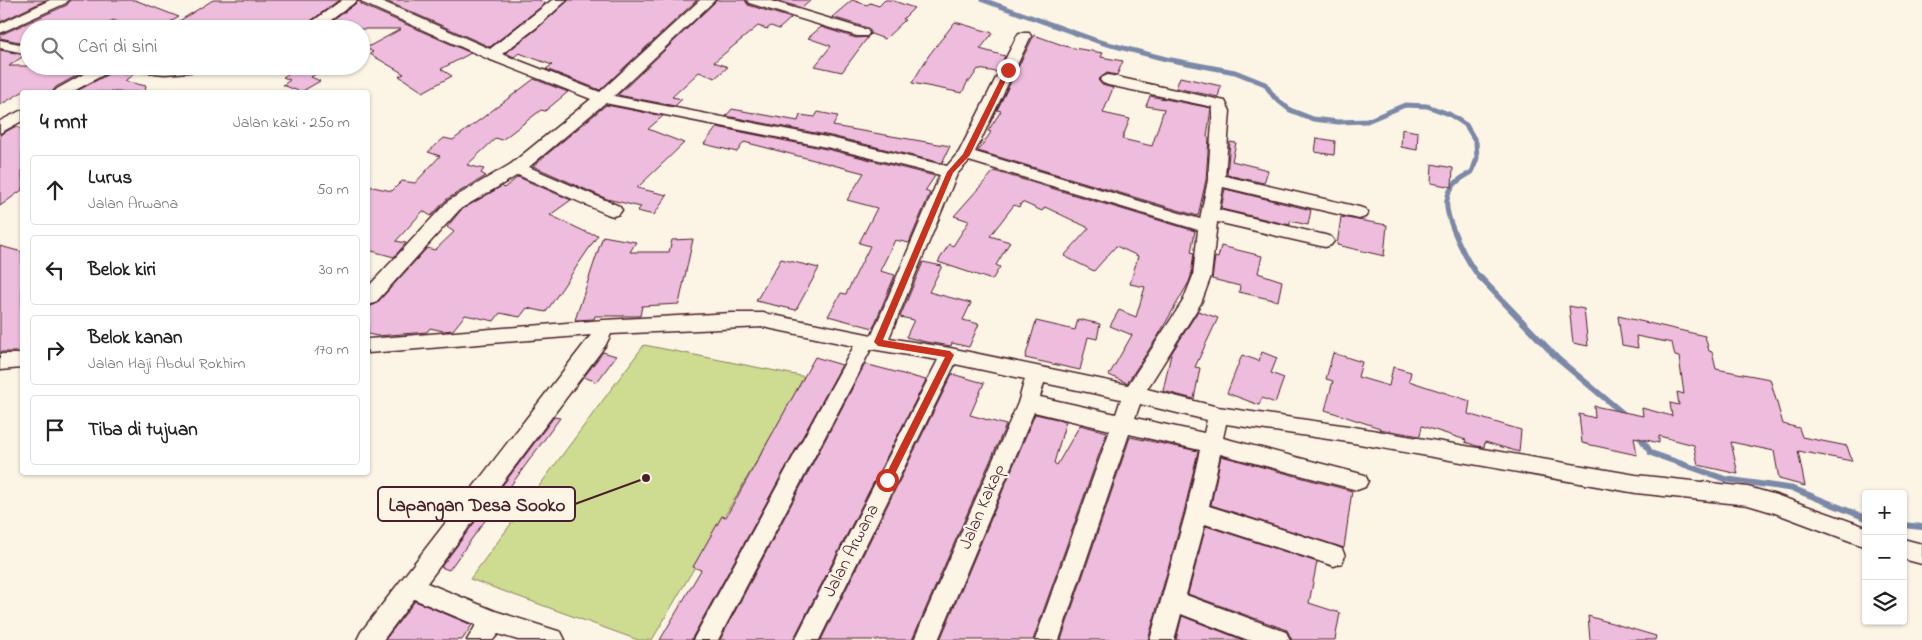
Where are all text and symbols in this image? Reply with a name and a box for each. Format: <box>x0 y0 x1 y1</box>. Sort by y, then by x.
search box <box>20 20 370 75</box>
icon: search <box>38 34 66 62</box>
text: Cari di sini <box>78 34 157 61</box>
route end <box>997 59 1020 82</box>
text: 4 mnt <box>40 108 88 138</box>
text: Jalan kaki · 250 m <box>233 111 350 135</box>
text: Lurus <box>88 165 132 192</box>
icon: ahead <box>41 176 69 204</box>
text: 50 m <box>317 178 349 202</box>
text: Jalan Arwana <box>88 192 178 216</box>
icon: left <box>41 256 69 284</box>
text: Belok kiri <box>88 257 156 284</box>
text: 30 m <box>319 258 349 282</box>
text: Belok kanan <box>88 325 182 352</box>
icon: right <box>41 336 69 364</box>
text: 170 m <box>314 338 349 362</box>
text: Jalan Haji Abdul Rokhim <box>88 352 245 376</box>
icon: arrive <box>41 416 69 444</box>
text: Tiba di tujuan <box>88 417 198 444</box>
street label: Jalan Kakap <box>953 460 1013 554</box>
route start <box>876 469 899 492</box>
callout: Lapangan Desa Sooko <box>378 487 575 521</box>
map controls <box>1862 490 1907 625</box>
button: + <box>1862 490 1907 535</box>
text: Lapangan Desa Sooko <box>389 493 566 522</box>
street label: Jalan Arwana <box>817 500 887 602</box>
button: − <box>1862 535 1907 580</box>
button: layers <box>1862 580 1907 625</box>

